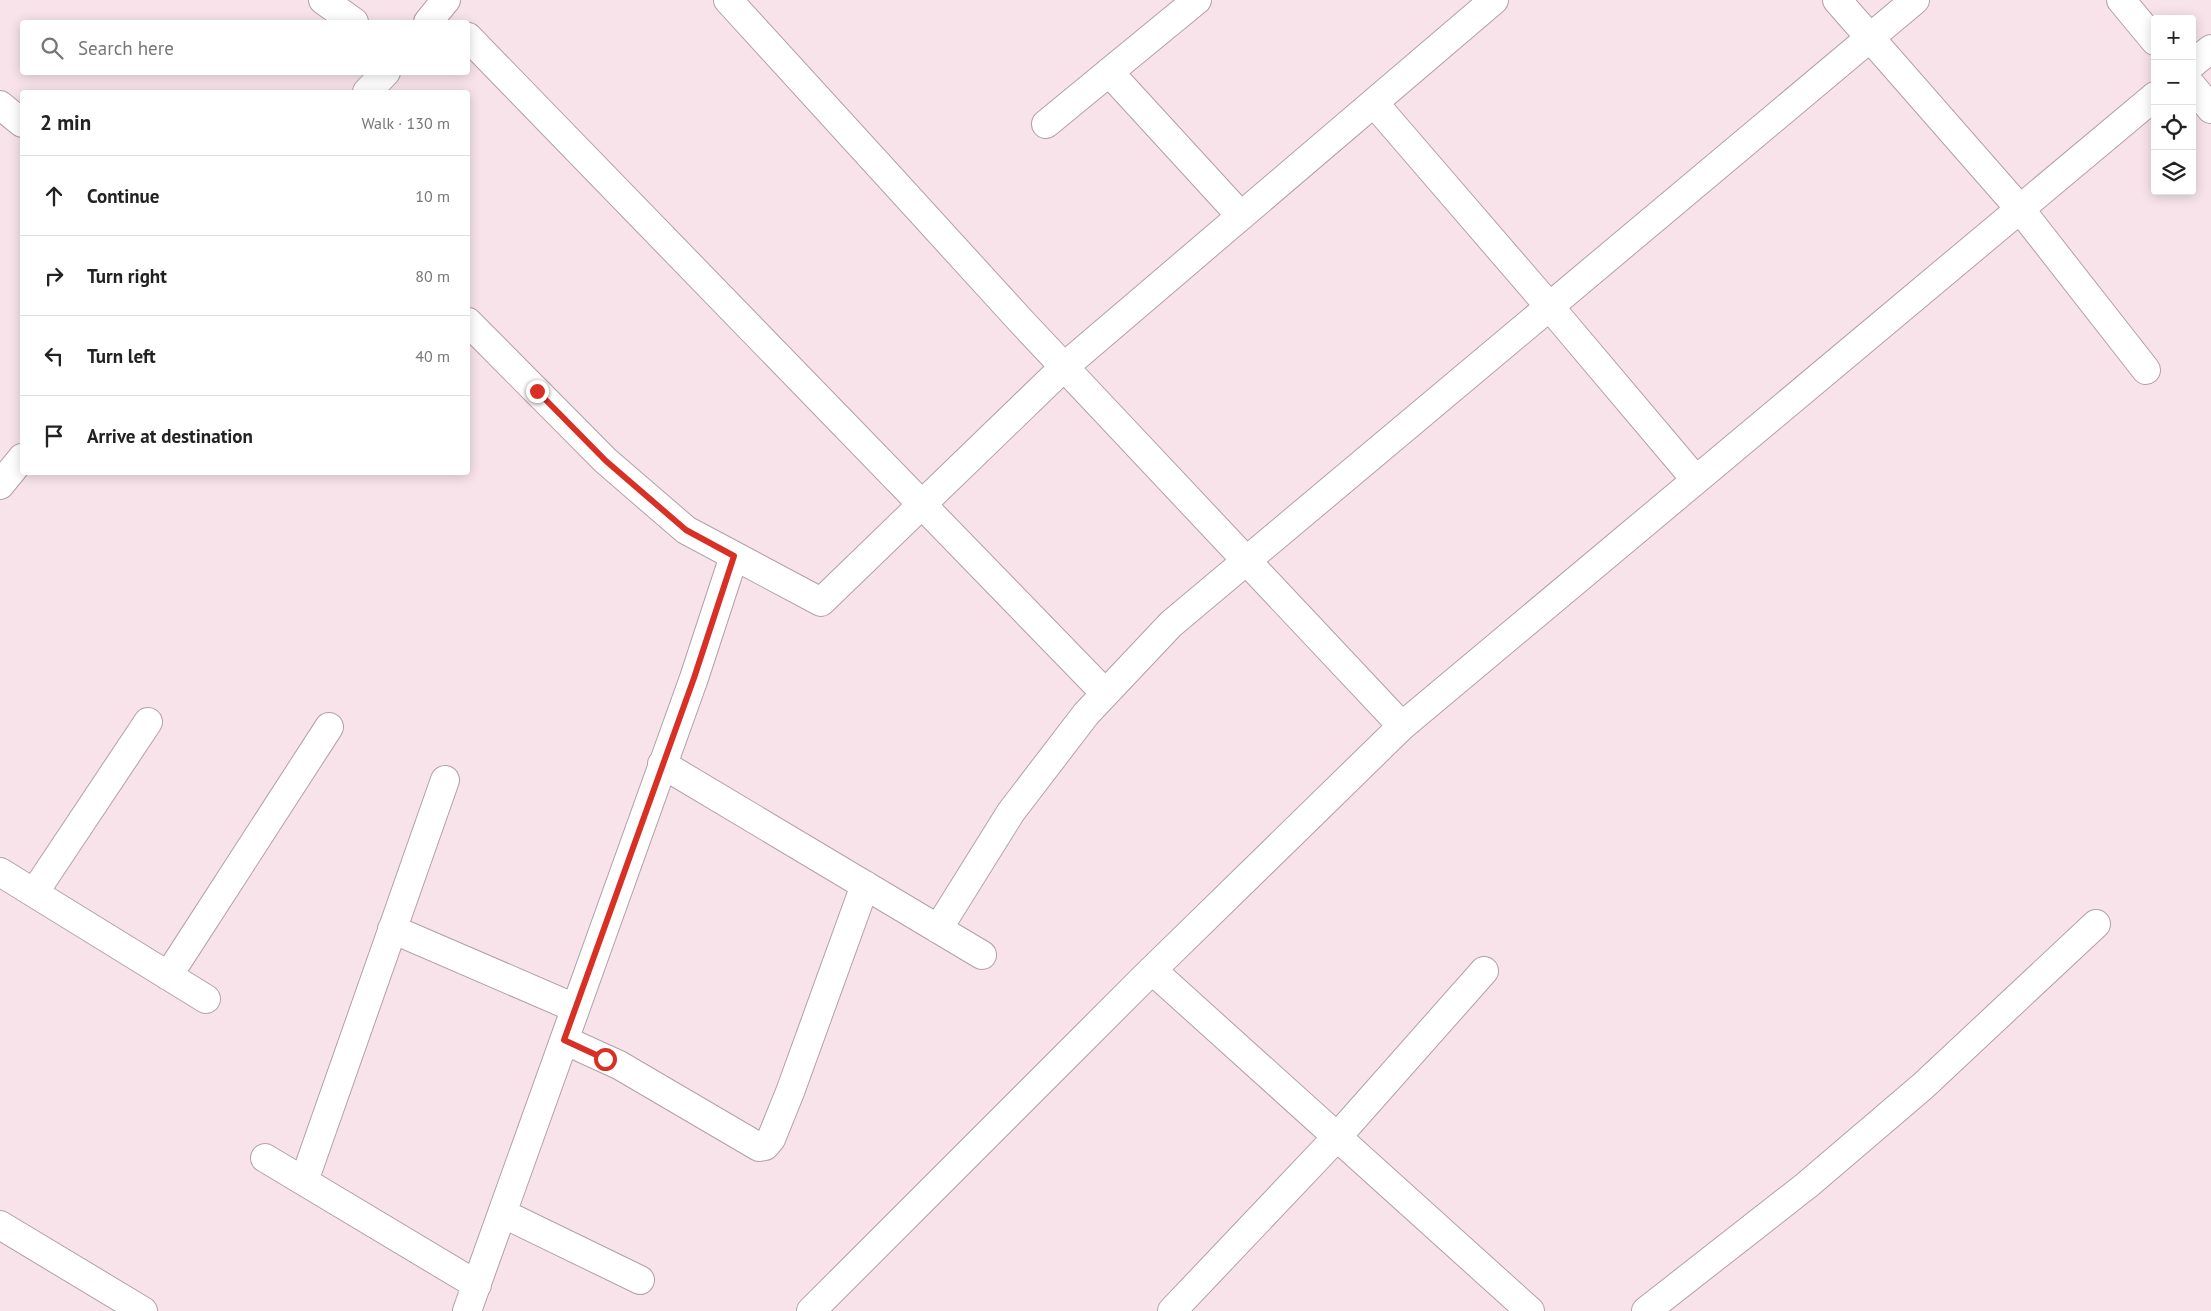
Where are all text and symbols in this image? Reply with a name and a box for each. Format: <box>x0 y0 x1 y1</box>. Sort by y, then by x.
map controls <box>2151 15 2196 195</box>
button: + <box>2151 15 2196 60</box>
search box <box>20 20 470 75</box>
icon: search <box>38 34 66 62</box>
text: Search here <box>78 36 174 60</box>
button: − <box>2151 60 2196 105</box>
button: locate <box>2151 105 2196 150</box>
text: 2 min <box>40 109 91 136</box>
text: Walk · 130 m <box>361 113 450 133</box>
button: layers <box>2151 150 2196 195</box>
icon: ahead <box>40 182 68 210</box>
text: Continue <box>87 184 159 208</box>
text: 10 m <box>415 186 450 206</box>
icon: right <box>40 262 68 290</box>
text: Turn right <box>87 264 167 288</box>
text: 80 m <box>415 266 450 286</box>
icon: left <box>40 342 68 370</box>
text: Turn left <box>87 344 156 368</box>
text: 40 m <box>415 346 450 366</box>
route end <box>526 380 549 403</box>
icon: arrive <box>40 422 68 450</box>
text: Arrive at destination <box>87 424 253 448</box>
route start <box>594 1048 617 1071</box>

